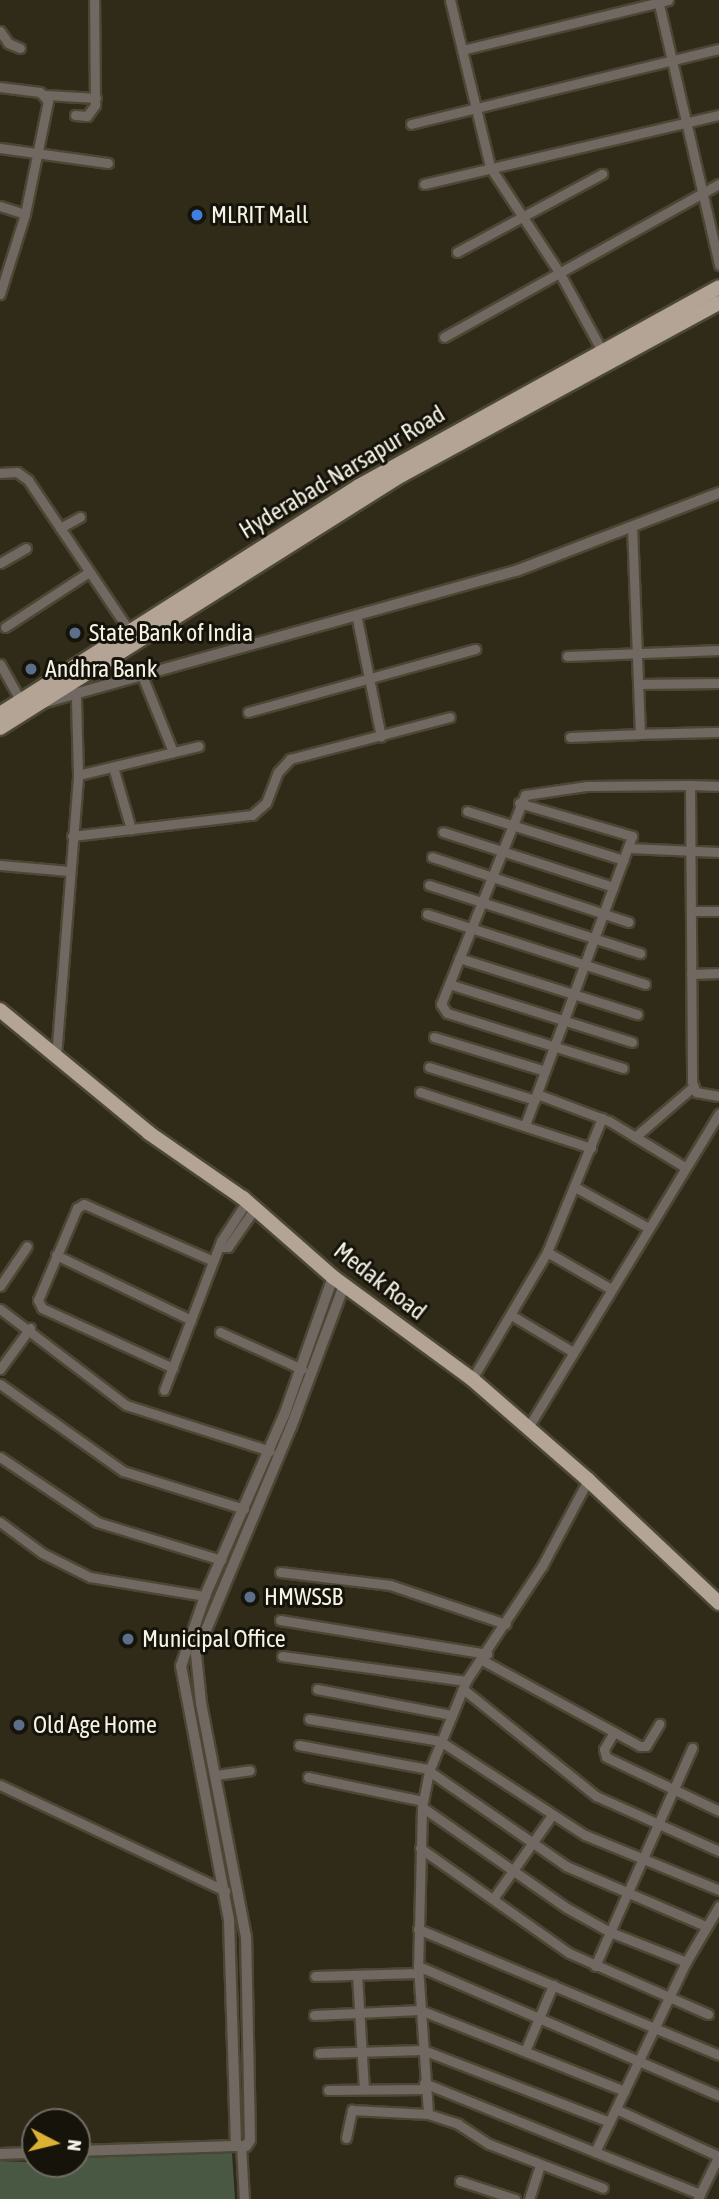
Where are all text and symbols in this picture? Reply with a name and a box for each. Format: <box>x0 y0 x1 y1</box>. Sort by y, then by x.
place label: MLRIT Mall <box>211 201 308 229</box>
marker: MLRIT Mall <box>189 207 205 223</box>
street label: Hyderabad-Narsapur Road <box>234 399 450 545</box>
place label: State Bank of India <box>89 619 253 647</box>
marker: State Bank of India <box>67 625 83 641</box>
place label: Andhra Bank <box>45 655 157 683</box>
marker: Andhra Bank <box>23 661 39 677</box>
street label: Medak Road <box>328 1236 432 1326</box>
place label: HMWSSB <box>264 1583 343 1611</box>
marker: HMWSSB <box>242 1589 258 1605</box>
place label: Municipal Office <box>142 1625 286 1653</box>
marker: Municipal Office <box>120 1631 136 1647</box>
place label: Old Age Home <box>33 1711 157 1739</box>
marker: Old Age Home <box>11 1717 27 1733</box>
north arrow <box>21 2108 91 2178</box>
text: N <box>63 2138 86 2152</box>

